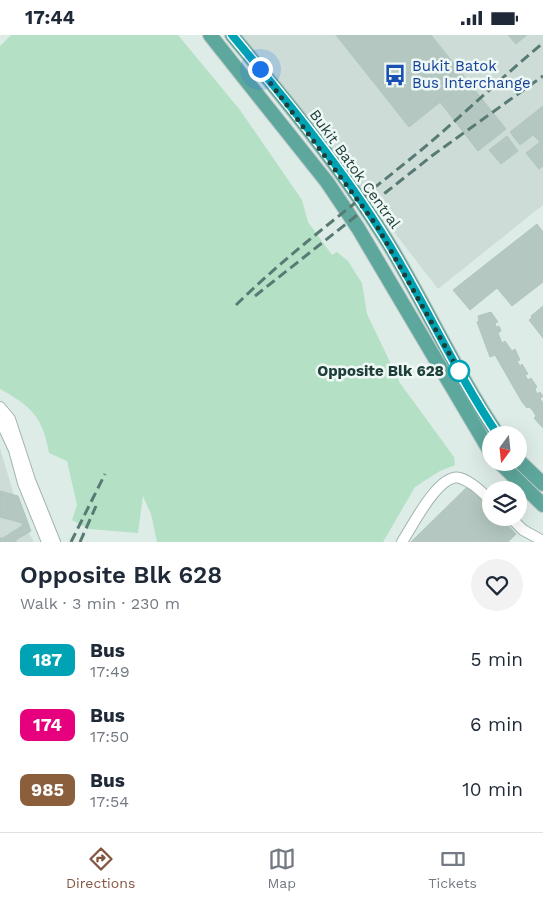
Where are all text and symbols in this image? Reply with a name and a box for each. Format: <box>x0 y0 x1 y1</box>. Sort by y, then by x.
text: 17:44 <box>25 6 75 29</box>
your location <box>248 57 273 82</box>
place label: Bukit Batok Bus Interchange <box>412 57 531 92</box>
bus stop icon: Bukit Batok Bus Interchange <box>382 62 408 88</box>
street label: Bukit Batok Central <box>306 106 405 232</box>
marker: Opposite Blk 628 <box>448 360 470 382</box>
place label: Opposite Blk 628 <box>317 362 444 380</box>
north arrow <box>482 426 528 471</box>
map controls <box>482 426 527 526</box>
button: layers <box>482 481 527 526</box>
button: heart <box>471 559 523 611</box>
text: Opposite Blk 628 <box>20 561 222 589</box>
text: Walk · 3 min · 230 m <box>20 594 180 613</box>
text: Bus <box>90 639 125 662</box>
text: 5 min <box>471 648 523 671</box>
text: 187 <box>33 649 62 670</box>
text: 17:49 <box>90 662 130 681</box>
text: Bus <box>90 704 125 727</box>
text: 6 min <box>470 713 523 736</box>
text: 174 <box>33 714 62 735</box>
text: 17:50 <box>90 727 129 746</box>
text: Bus <box>90 769 125 792</box>
text: 10 min <box>462 778 523 801</box>
text: 985 <box>31 779 64 800</box>
text: 17:54 <box>90 792 129 811</box>
tab: Directions <box>66 845 135 891</box>
tab: Map <box>268 845 296 891</box>
tab: Tickets <box>428 845 477 891</box>

